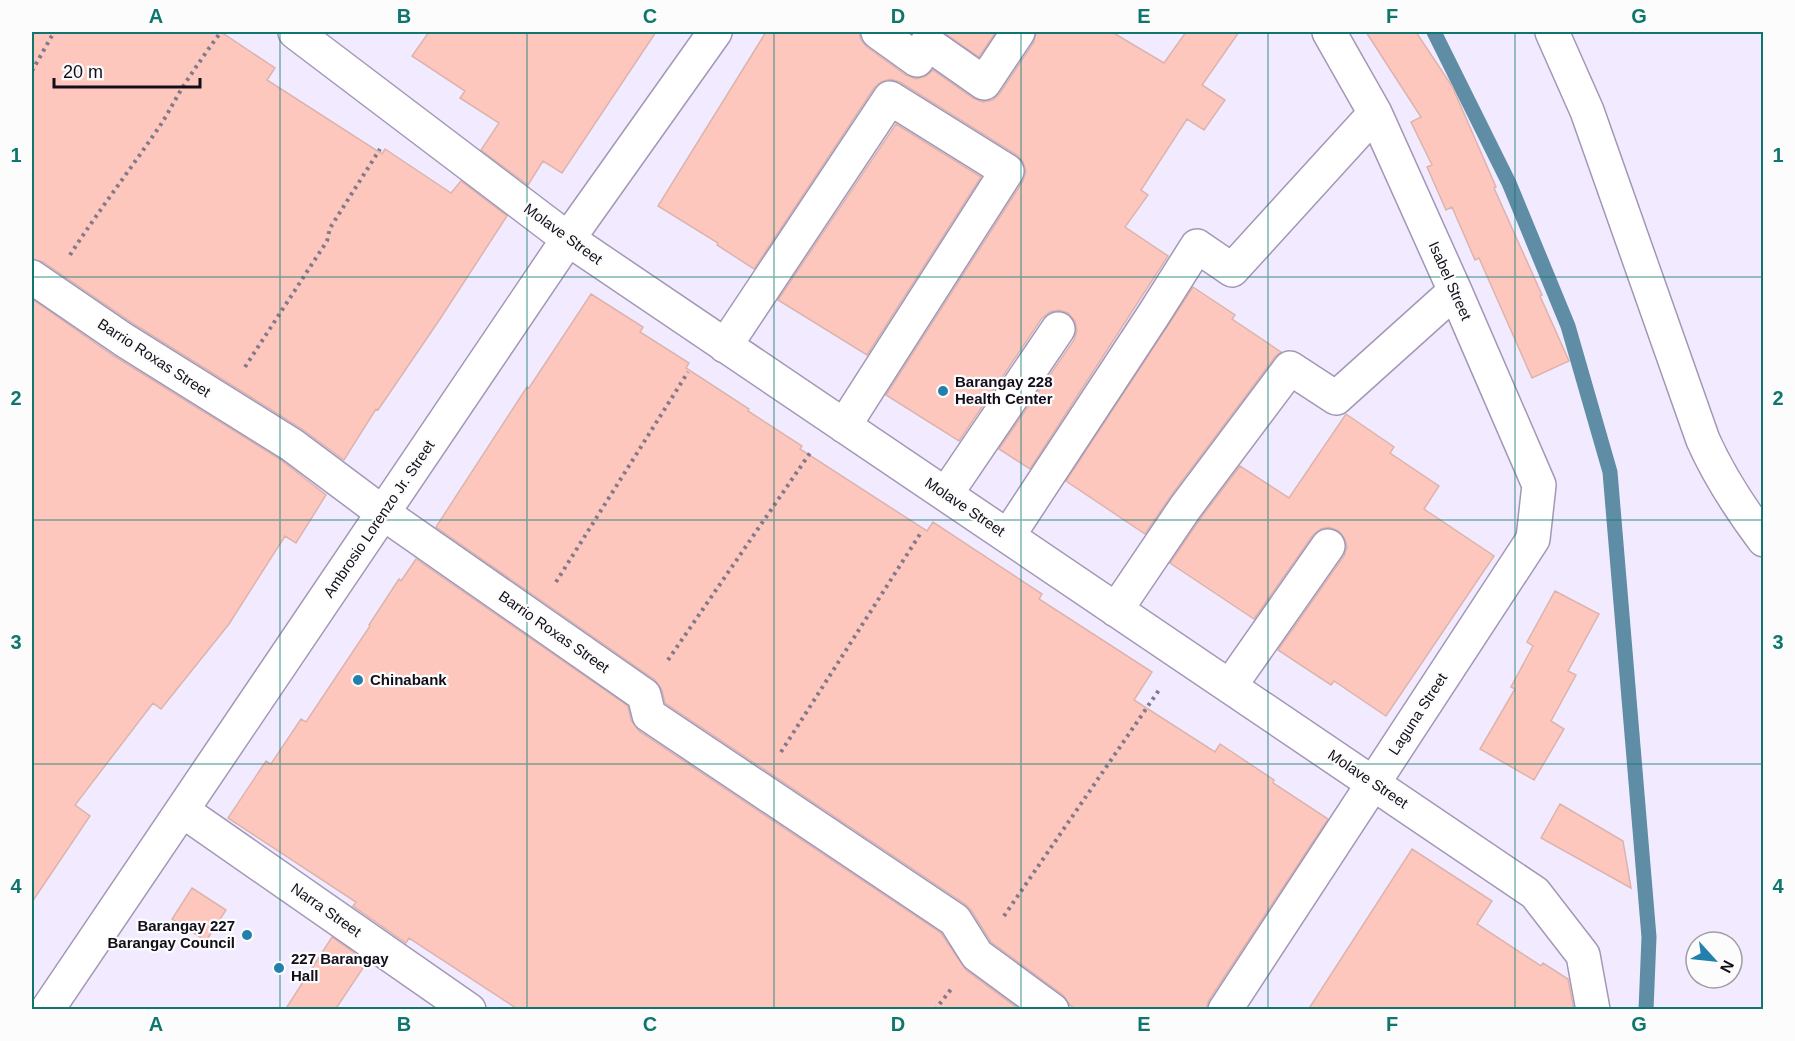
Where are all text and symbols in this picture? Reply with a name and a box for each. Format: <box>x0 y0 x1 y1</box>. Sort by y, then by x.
text: A <box>149 5 163 27</box>
text: B <box>397 5 411 27</box>
text: C <box>643 5 657 27</box>
text: D <box>891 5 905 27</box>
text: E <box>1137 5 1151 27</box>
text: F <box>1386 5 1398 27</box>
text: G <box>1631 5 1647 27</box>
scale bar <box>54 51 200 89</box>
text: 20 m <box>63 62 103 82</box>
text: 1 <box>10 144 22 166</box>
text: 1 <box>1772 144 1784 166</box>
street label: Molave Street <box>521 200 606 268</box>
street label: Isabel Street <box>1426 239 1476 323</box>
street label: Barrio Roxas Street <box>95 315 214 401</box>
place label: Barangay 228 Health Center <box>955 373 1053 407</box>
marker: Barangay 228 Health Center <box>936 384 950 398</box>
text: 2 <box>10 387 22 409</box>
text: 2 <box>1772 387 1784 409</box>
street label: Ambrosio Lorenzo Jr. Street <box>320 436 438 601</box>
street label: Molave Street <box>922 474 1009 540</box>
street label: Barrio Roxas Street <box>496 587 613 677</box>
text: 3 <box>10 631 22 653</box>
text: 3 <box>1772 631 1784 653</box>
street label: Laguna Street <box>1385 669 1451 758</box>
place label: Chinabank <box>370 671 447 688</box>
marker: Chinabank <box>351 673 365 687</box>
street label: Molave Street <box>1325 746 1412 812</box>
text: 4 <box>10 875 22 897</box>
text: 4 <box>1772 875 1784 897</box>
street label: Narra Street <box>288 879 365 940</box>
place label: Barangay 227 Barangay Council <box>107 917 235 951</box>
marker: Barangay 227 Barangay Council <box>240 928 254 942</box>
north arrow <box>1684 930 1744 990</box>
place label: 227 Barangay Hall <box>291 950 389 984</box>
text: N <box>1717 958 1737 976</box>
marker: 227 Barangay Hall <box>272 961 286 975</box>
text: A <box>149 1013 163 1035</box>
text: B <box>397 1013 411 1035</box>
text: C <box>643 1013 657 1035</box>
text: D <box>891 1013 905 1035</box>
text: E <box>1137 1013 1151 1035</box>
text: F <box>1386 1013 1398 1035</box>
text: G <box>1631 1013 1647 1035</box>

